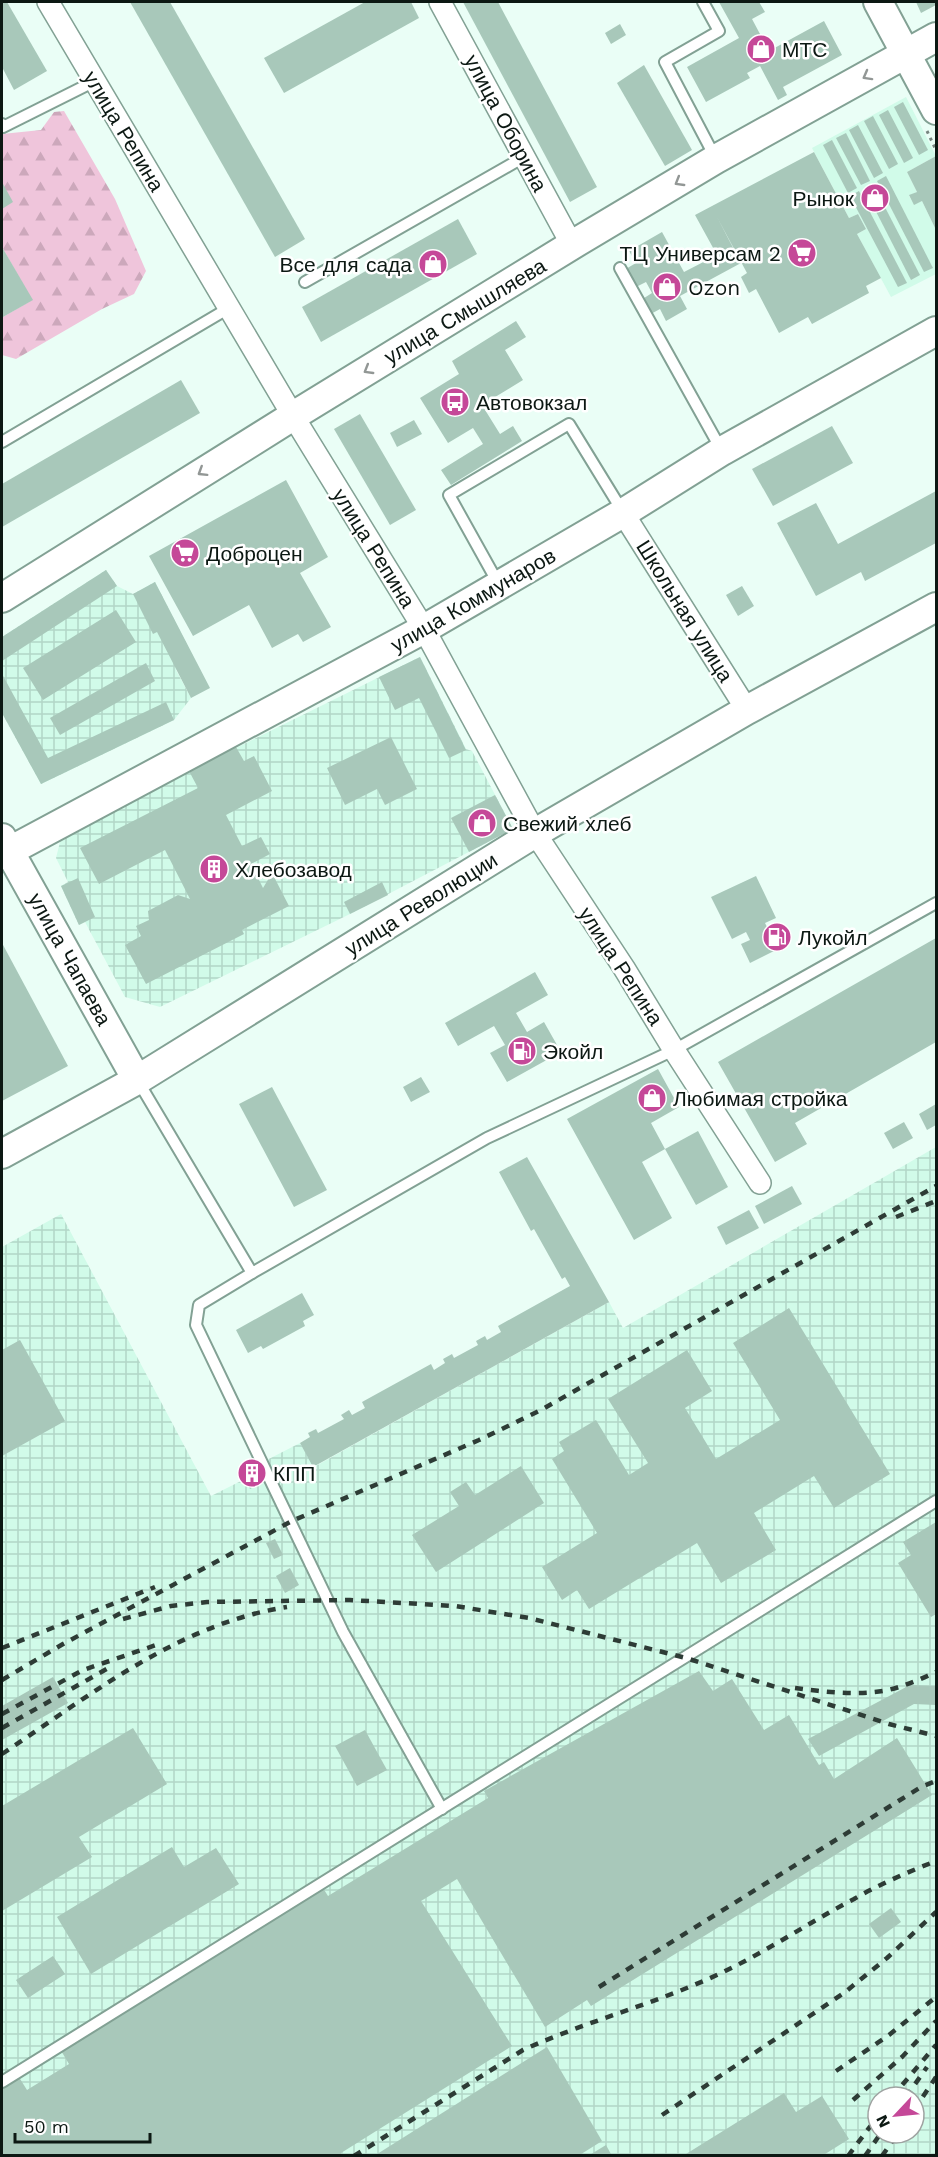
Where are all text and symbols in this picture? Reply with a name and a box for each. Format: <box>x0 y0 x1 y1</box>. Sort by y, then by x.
shop icon: МТС <box>745 33 777 65</box>
place label: МТС <box>782 37 828 62</box>
street label: улица Оборина <box>459 50 553 196</box>
street label: улица Репина <box>78 66 170 196</box>
one-way arrow <box>863 69 873 80</box>
one-way arrow <box>675 174 685 186</box>
shop icon: Рынок <box>859 182 891 214</box>
place label: Рынок <box>792 186 855 211</box>
supermarket icon: ТЦ Универсам 2 <box>786 237 818 269</box>
place label: ТЦ Универсам 2 <box>619 241 781 266</box>
shop icon: Все для сада <box>417 248 449 280</box>
place label: Все для сада <box>280 252 412 277</box>
street label: улица Смышляева <box>380 253 551 369</box>
shop icon: Ozon <box>651 271 683 303</box>
place label: Ozon <box>688 275 740 300</box>
one-way arrow <box>364 362 374 374</box>
bus stop icon: Автовокзал <box>439 386 471 418</box>
place label: Автовокзал <box>476 390 587 415</box>
one-way arrow <box>198 465 209 476</box>
street label: улица Репина <box>327 484 421 613</box>
street label: Школьная улица <box>631 535 739 687</box>
supermarket icon: Доброцен <box>169 537 201 569</box>
place label: Доброцен <box>206 541 303 566</box>
street label: улица Коммунаров <box>386 543 560 657</box>
shop icon: Свежий хлеб <box>466 807 498 839</box>
place label: Свежий хлеб <box>503 811 631 836</box>
street label: улица Революции <box>340 847 502 961</box>
building icon: Хлебозавод <box>198 853 230 885</box>
place label: Хлебозавод <box>235 857 352 882</box>
street label: улица Чапаева <box>23 888 117 1030</box>
street label: улица Репина <box>573 902 669 1030</box>
fuel station icon: Лукойл <box>761 921 793 953</box>
place label: Лукойл <box>798 925 868 950</box>
fuel station icon: Экойл <box>506 1035 538 1067</box>
place label: Экойл <box>543 1039 603 1064</box>
shop icon: Любимая стройка <box>636 1082 668 1114</box>
place label: Любимая стройка <box>673 1086 848 1111</box>
building icon: КПП <box>236 1457 268 1489</box>
place label: КПП <box>273 1461 315 1486</box>
north arrow <box>866 2085 926 2145</box>
scale bar <box>15 2106 150 2144</box>
text: N <box>872 2112 894 2131</box>
text: 50 m <box>24 2116 69 2137</box>

